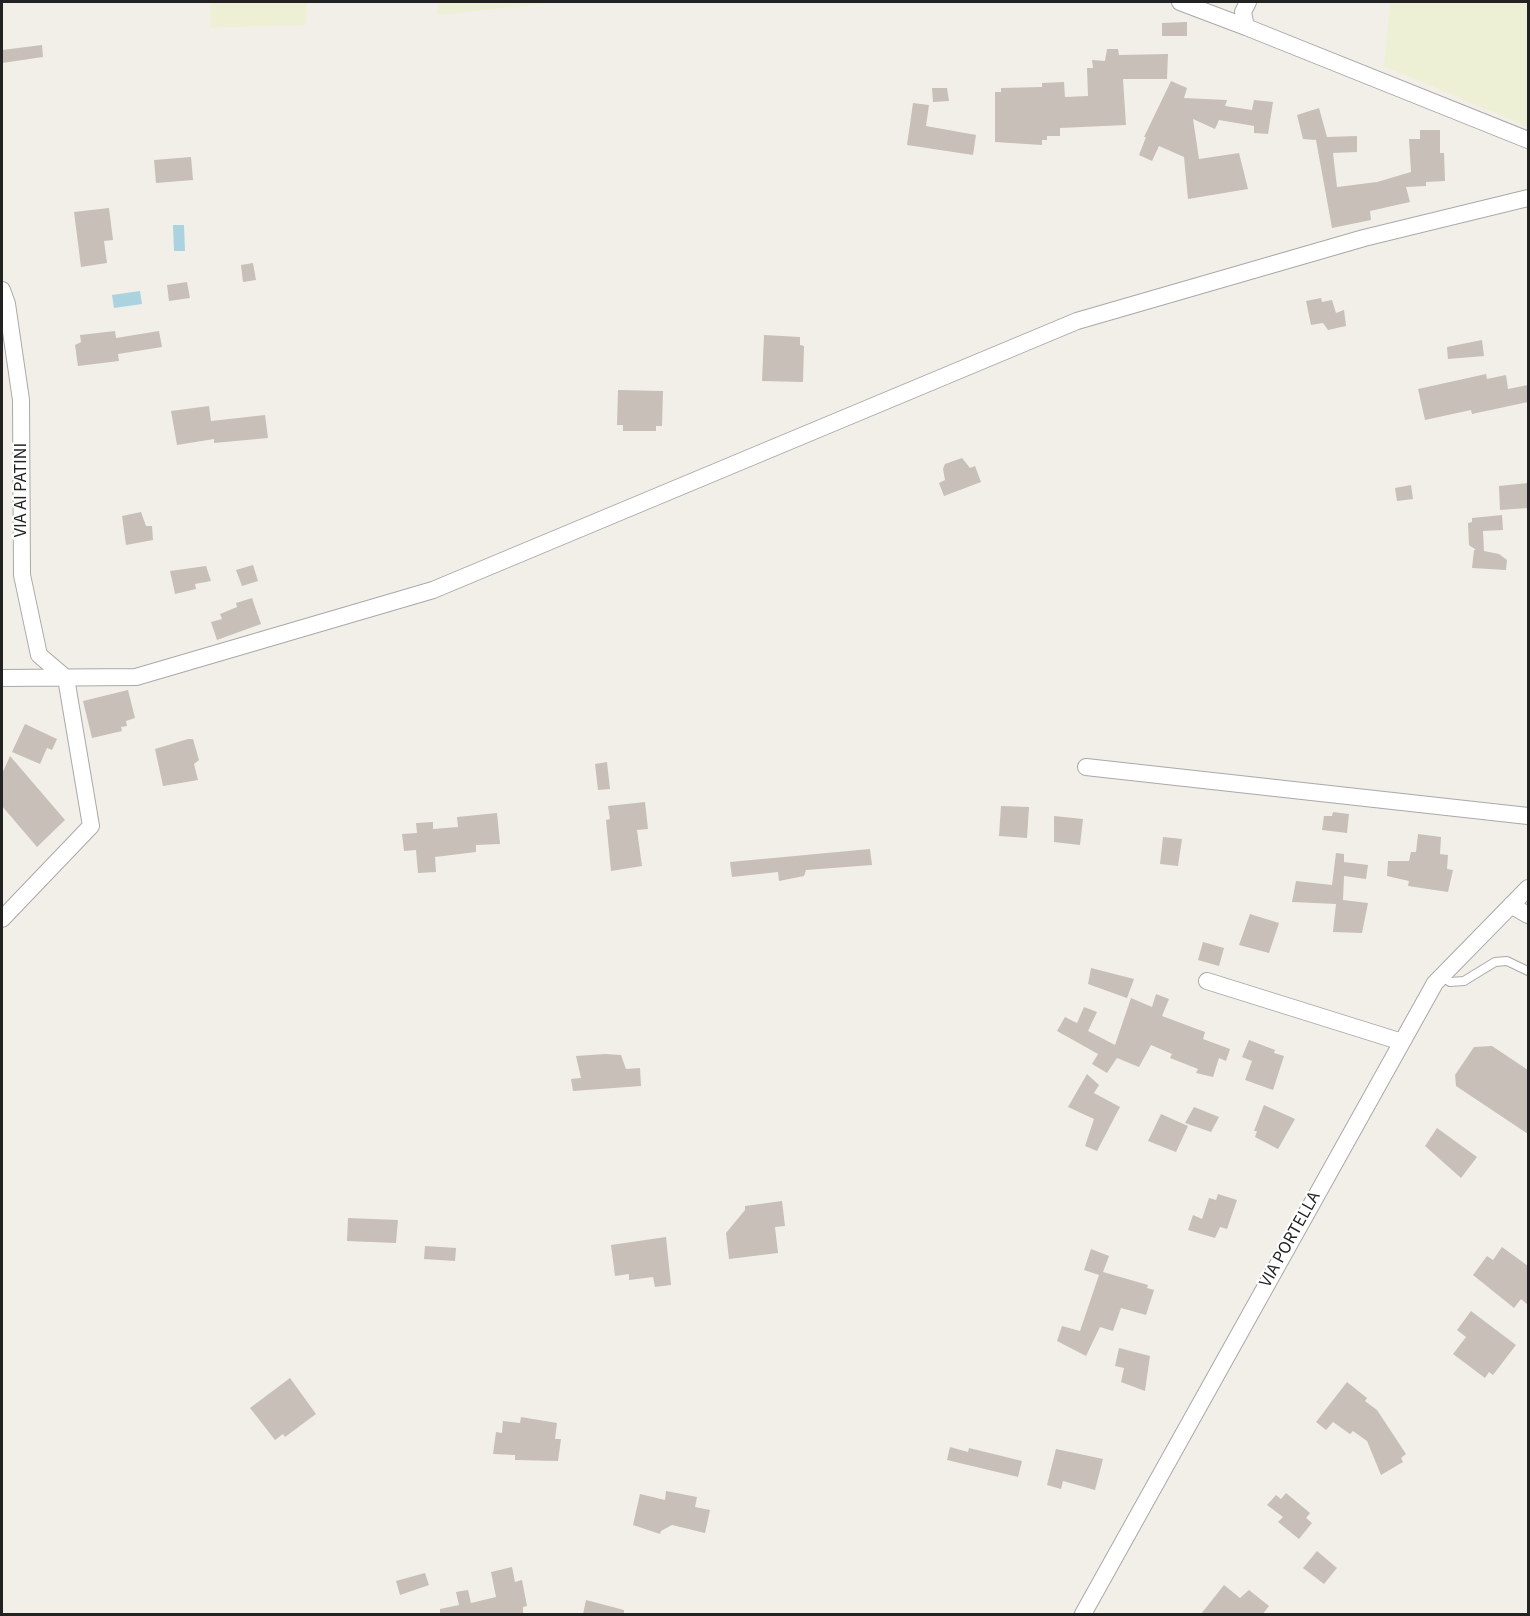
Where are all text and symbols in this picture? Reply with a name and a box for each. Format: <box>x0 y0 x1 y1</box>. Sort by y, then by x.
street label: VIA AI PATINI <box>11 443 33 537</box>
street label: VIA PORTELLA <box>1256 1188 1326 1292</box>

